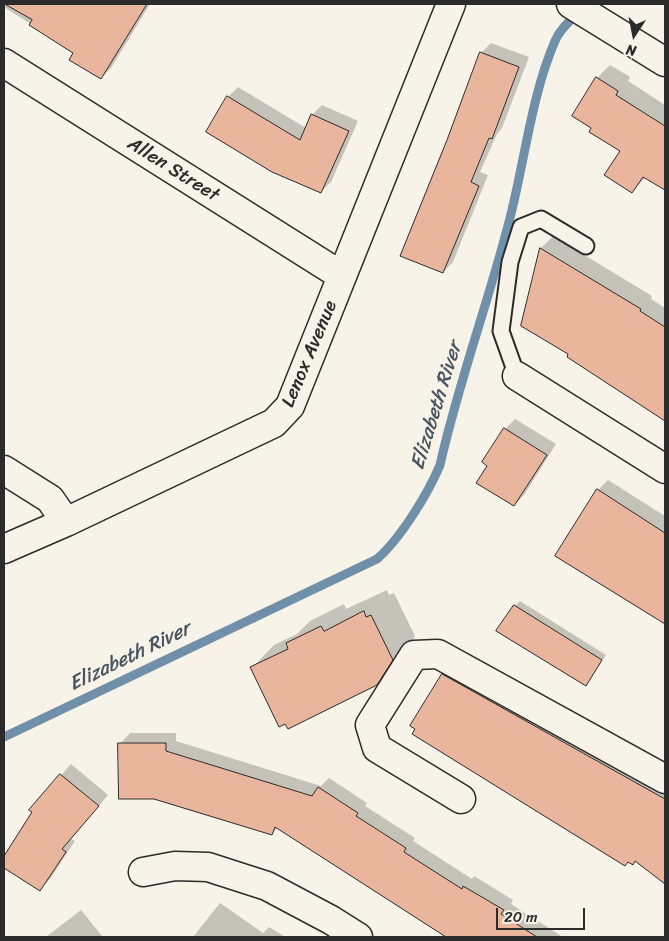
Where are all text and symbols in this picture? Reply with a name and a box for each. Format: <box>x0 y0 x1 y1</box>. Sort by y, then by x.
north arrow <box>609 10 659 60</box>
text: N <box>624 37 638 63</box>
street label: Allen Street <box>123 133 223 207</box>
street label: Lenox Avenue <box>277 297 343 411</box>
water label: Elizabeth River <box>406 339 468 473</box>
water label: Elizabeth River <box>65 617 195 697</box>
scale bar <box>499 898 588 930</box>
text: 20 m <box>504 904 538 930</box>

